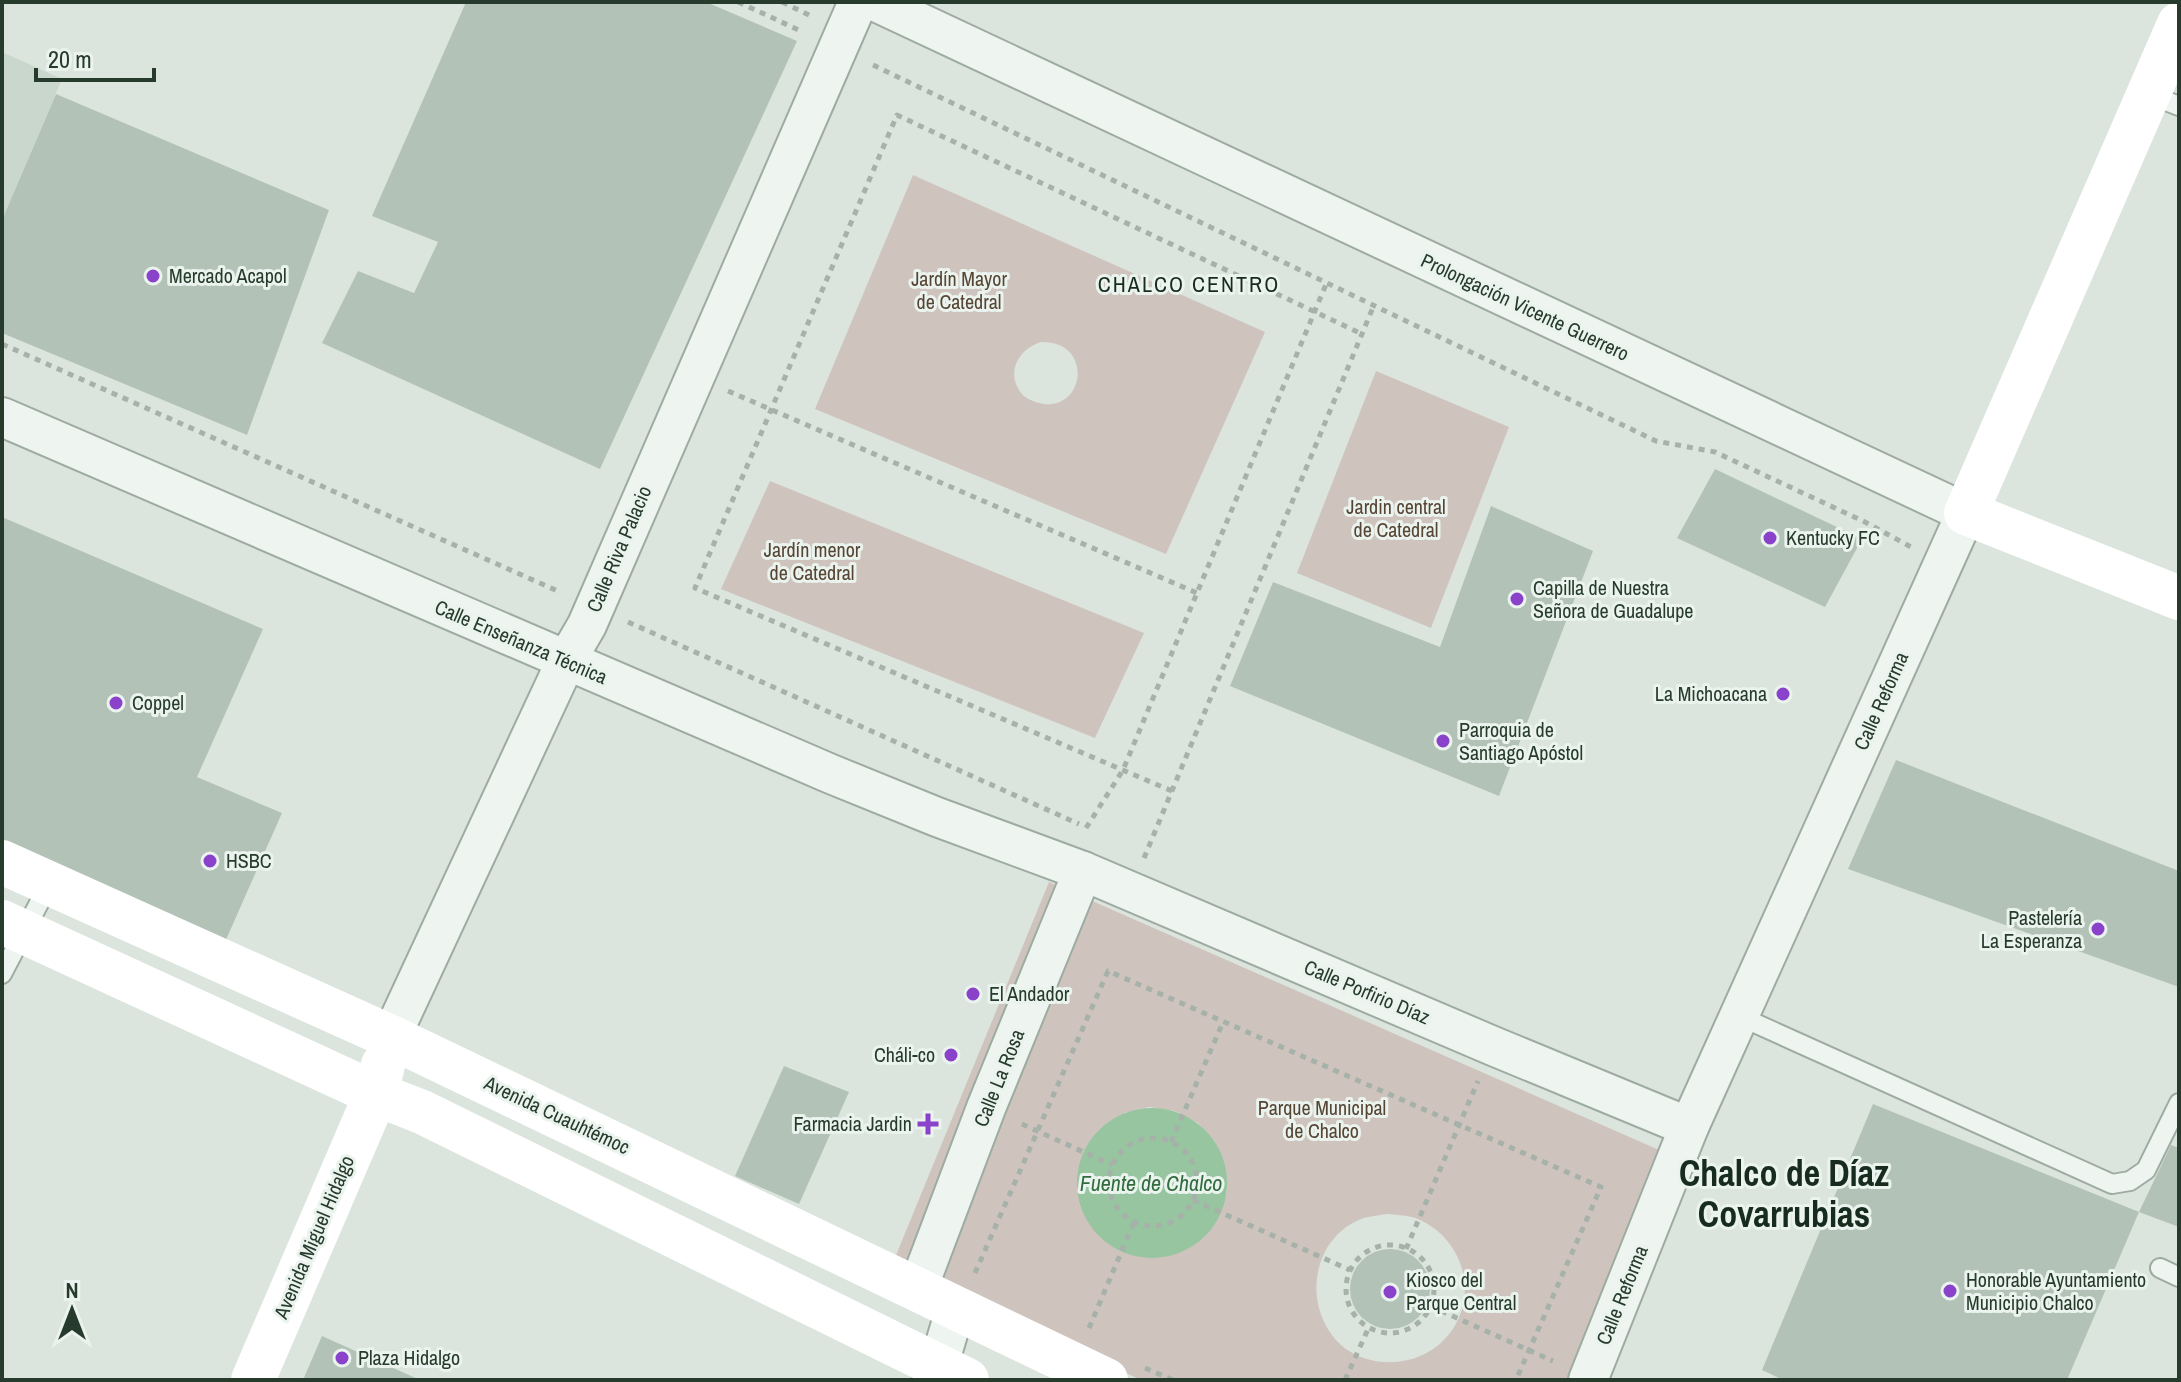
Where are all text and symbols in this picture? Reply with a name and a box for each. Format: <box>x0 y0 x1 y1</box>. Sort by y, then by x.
scale bar <box>36 32 154 82</box>
text: 20 m <box>48 43 92 75</box>
street label: Prolongación Vicente Guerrero <box>1417 246 1634 367</box>
place label: Mercado Acapol <box>169 262 287 289</box>
park label: Jardín Mayor de Catedral <box>911 265 1007 315</box>
marker: Mercado Acapol <box>144 267 162 285</box>
district label: CHALCO CENTRO <box>1098 269 1280 299</box>
street label: Calle Riva Palacio <box>580 481 657 616</box>
park label: Jardin central de Catedral <box>1346 493 1446 543</box>
place label: Kentucky FC <box>1786 524 1880 551</box>
marker: Kentucky FC <box>1761 529 1779 547</box>
park label: Jardín menor de Catedral <box>764 536 861 586</box>
place label: Capilla de Nuestra Señora de Guadalupe <box>1533 574 1693 624</box>
marker: Capilla de Nuestra Señora de Guadalupe <box>1508 590 1526 608</box>
street label: Calle Enseñanza Técnica <box>431 593 612 690</box>
street label: Calle Reforma <box>1847 647 1914 754</box>
place label: La Michoacana <box>1655 680 1767 707</box>
marker: La Michoacana <box>1774 685 1792 703</box>
place label: Coppel <box>132 689 184 716</box>
marker: Coppel <box>107 694 125 712</box>
place label: Parroquia de Santiago Apóstol <box>1459 716 1583 766</box>
marker: Parroquia de Santiago Apóstol <box>1434 732 1452 750</box>
place label: HSBC <box>226 847 272 874</box>
marker: HSBC <box>201 852 219 870</box>
place label: Pastelería La Esperanza <box>1981 904 2082 954</box>
marker: Pastelería La Esperanza <box>2089 920 2107 938</box>
street label: Calle Porfirio Díaz <box>1300 953 1434 1030</box>
place label: El Andador <box>989 980 1070 1007</box>
marker: El Andador <box>964 985 982 1003</box>
street label: Calle La Rosa <box>967 1025 1030 1131</box>
place label: Cháli-co <box>874 1041 935 1068</box>
marker: Cháli-co <box>942 1046 960 1064</box>
street label: Avenida Cuauhtémoc <box>479 1069 634 1160</box>
park label: Parque Municipal de Chalco <box>1258 1094 1386 1144</box>
place label: Farmacia Jardin <box>793 1110 912 1137</box>
marker: Farmacia Jardin <box>919 1115 937 1133</box>
district label: Chalco de Díaz Covarrubias <box>1679 1149 1889 1238</box>
street label: Avenida Miguel Hidalgo <box>267 1151 360 1323</box>
water label: Fuente de Chalco <box>1080 1168 1222 1198</box>
street label: Calle Reforma <box>1589 1241 1654 1348</box>
place label: Kiosco del Parque Central <box>1406 1266 1516 1316</box>
place label: Honorable Ayuntamiento Municipio Chalco <box>1966 1266 2146 1316</box>
north arrow <box>32 1270 112 1350</box>
text: N <box>65 1275 79 1305</box>
marker: Honorable Ayuntamiento Municipio Chalco <box>1941 1282 1959 1300</box>
marker: Kiosco del Parque Central <box>1381 1283 1399 1301</box>
place label: Plaza Hidalgo <box>358 1344 460 1371</box>
marker: Plaza Hidalgo <box>333 1349 351 1367</box>

